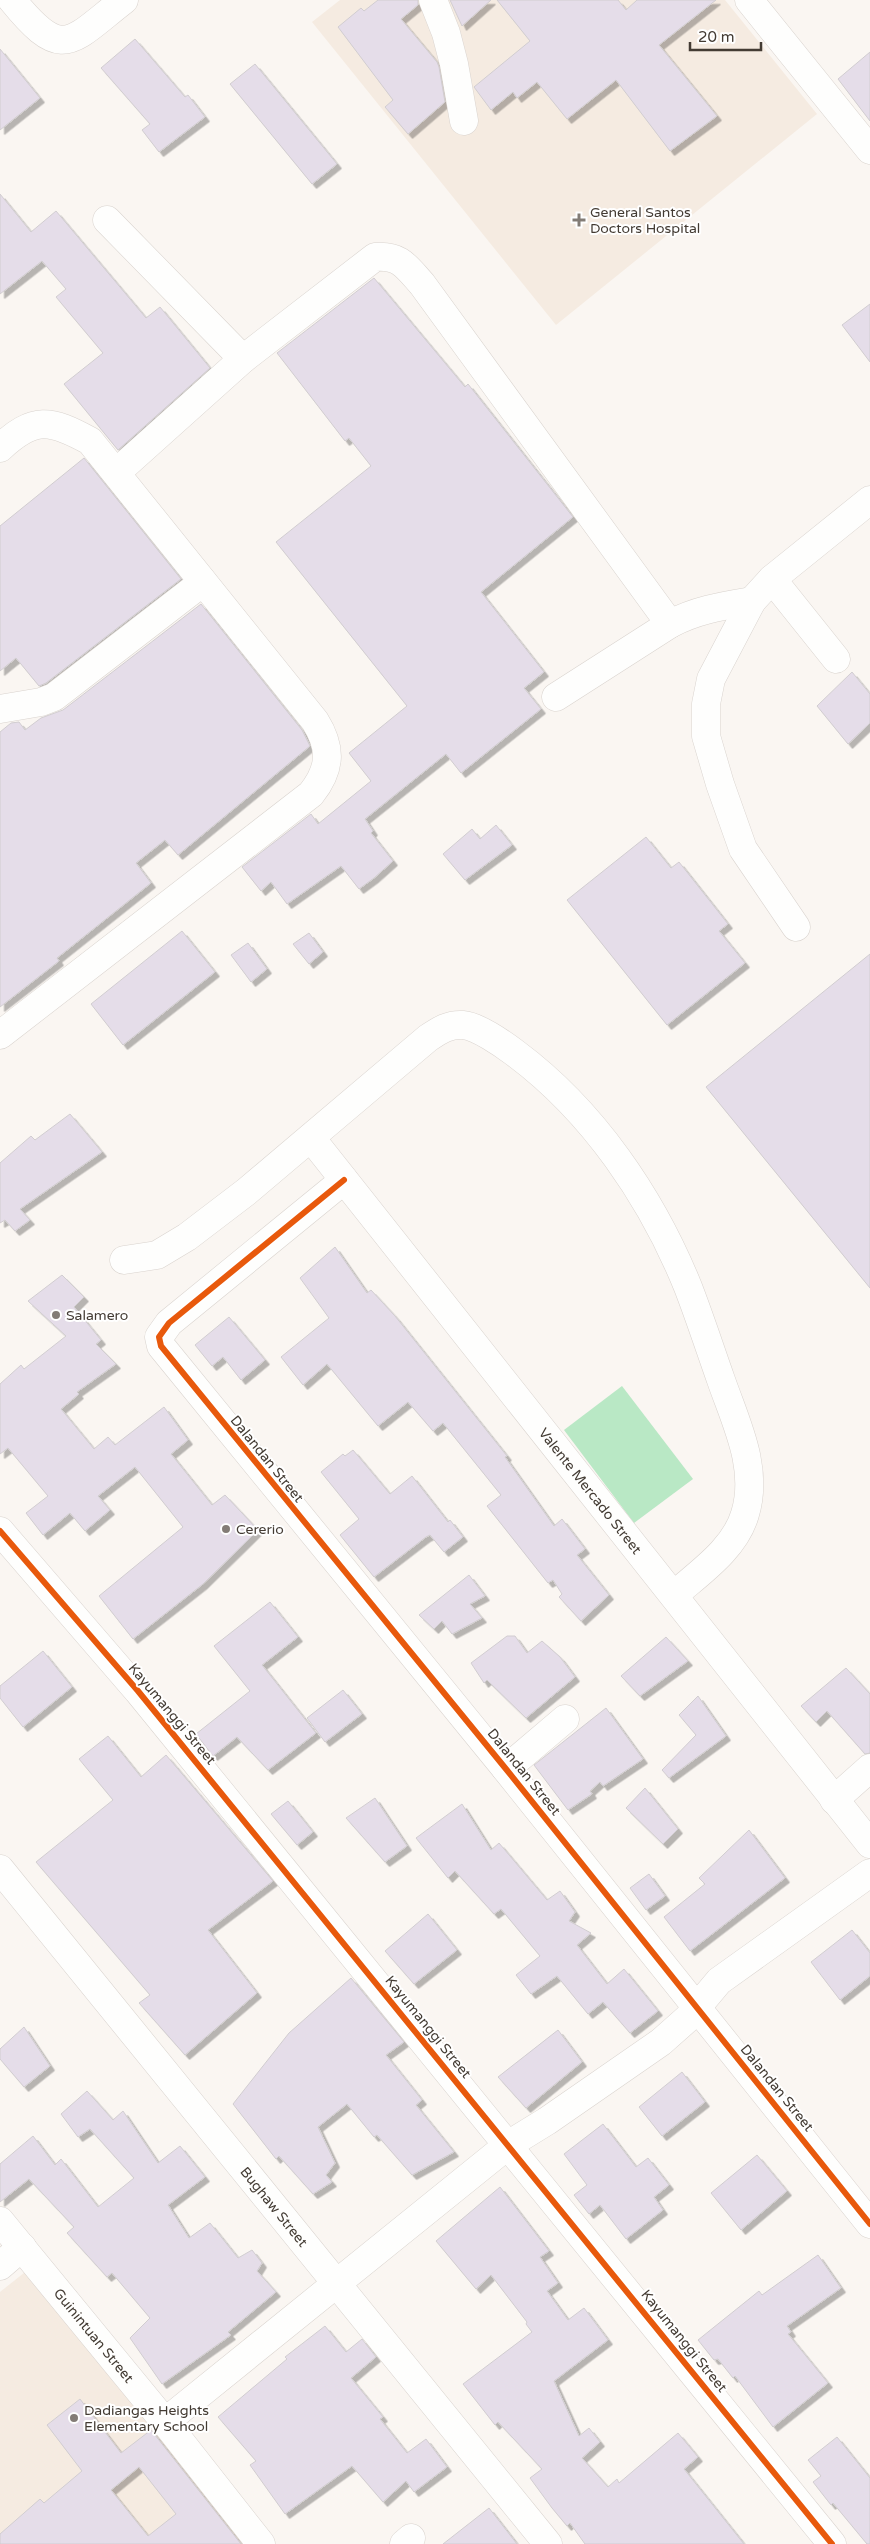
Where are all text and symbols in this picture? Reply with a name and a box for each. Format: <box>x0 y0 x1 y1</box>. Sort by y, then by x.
scale bar <box>690 20 761 52</box>
text: 20 m <box>698 28 735 46</box>
place label: General Santos Doctors Hospital <box>590 204 700 237</box>
marker: General Santos Doctors Hospital <box>572 213 586 227</box>
place label: Salamero <box>66 1307 128 1324</box>
marker: Salamero <box>50 1309 62 1321</box>
street label: Dalandan Street <box>227 1412 308 1506</box>
street label: Valente Mercado Street <box>535 1424 646 1558</box>
place label: Cererio <box>236 1521 284 1538</box>
marker: Cererio <box>220 1523 232 1535</box>
street label: Kayumanggi Street <box>125 1660 220 1769</box>
street label: Dalandan Street <box>484 1725 565 1819</box>
street label: Kayumanggi Street <box>381 1972 475 2082</box>
street label: Dalandan Street <box>737 2041 818 2135</box>
street label: Bughaw Street <box>237 2163 312 2251</box>
street label: Guinintuan Street <box>50 2285 138 2387</box>
street label: Kayumanggi Street <box>637 2286 731 2396</box>
place label: Dadiangas Heights Elementary School <box>84 2402 209 2435</box>
marker: Dadiangas Heights Elementary School <box>68 2412 80 2424</box>

